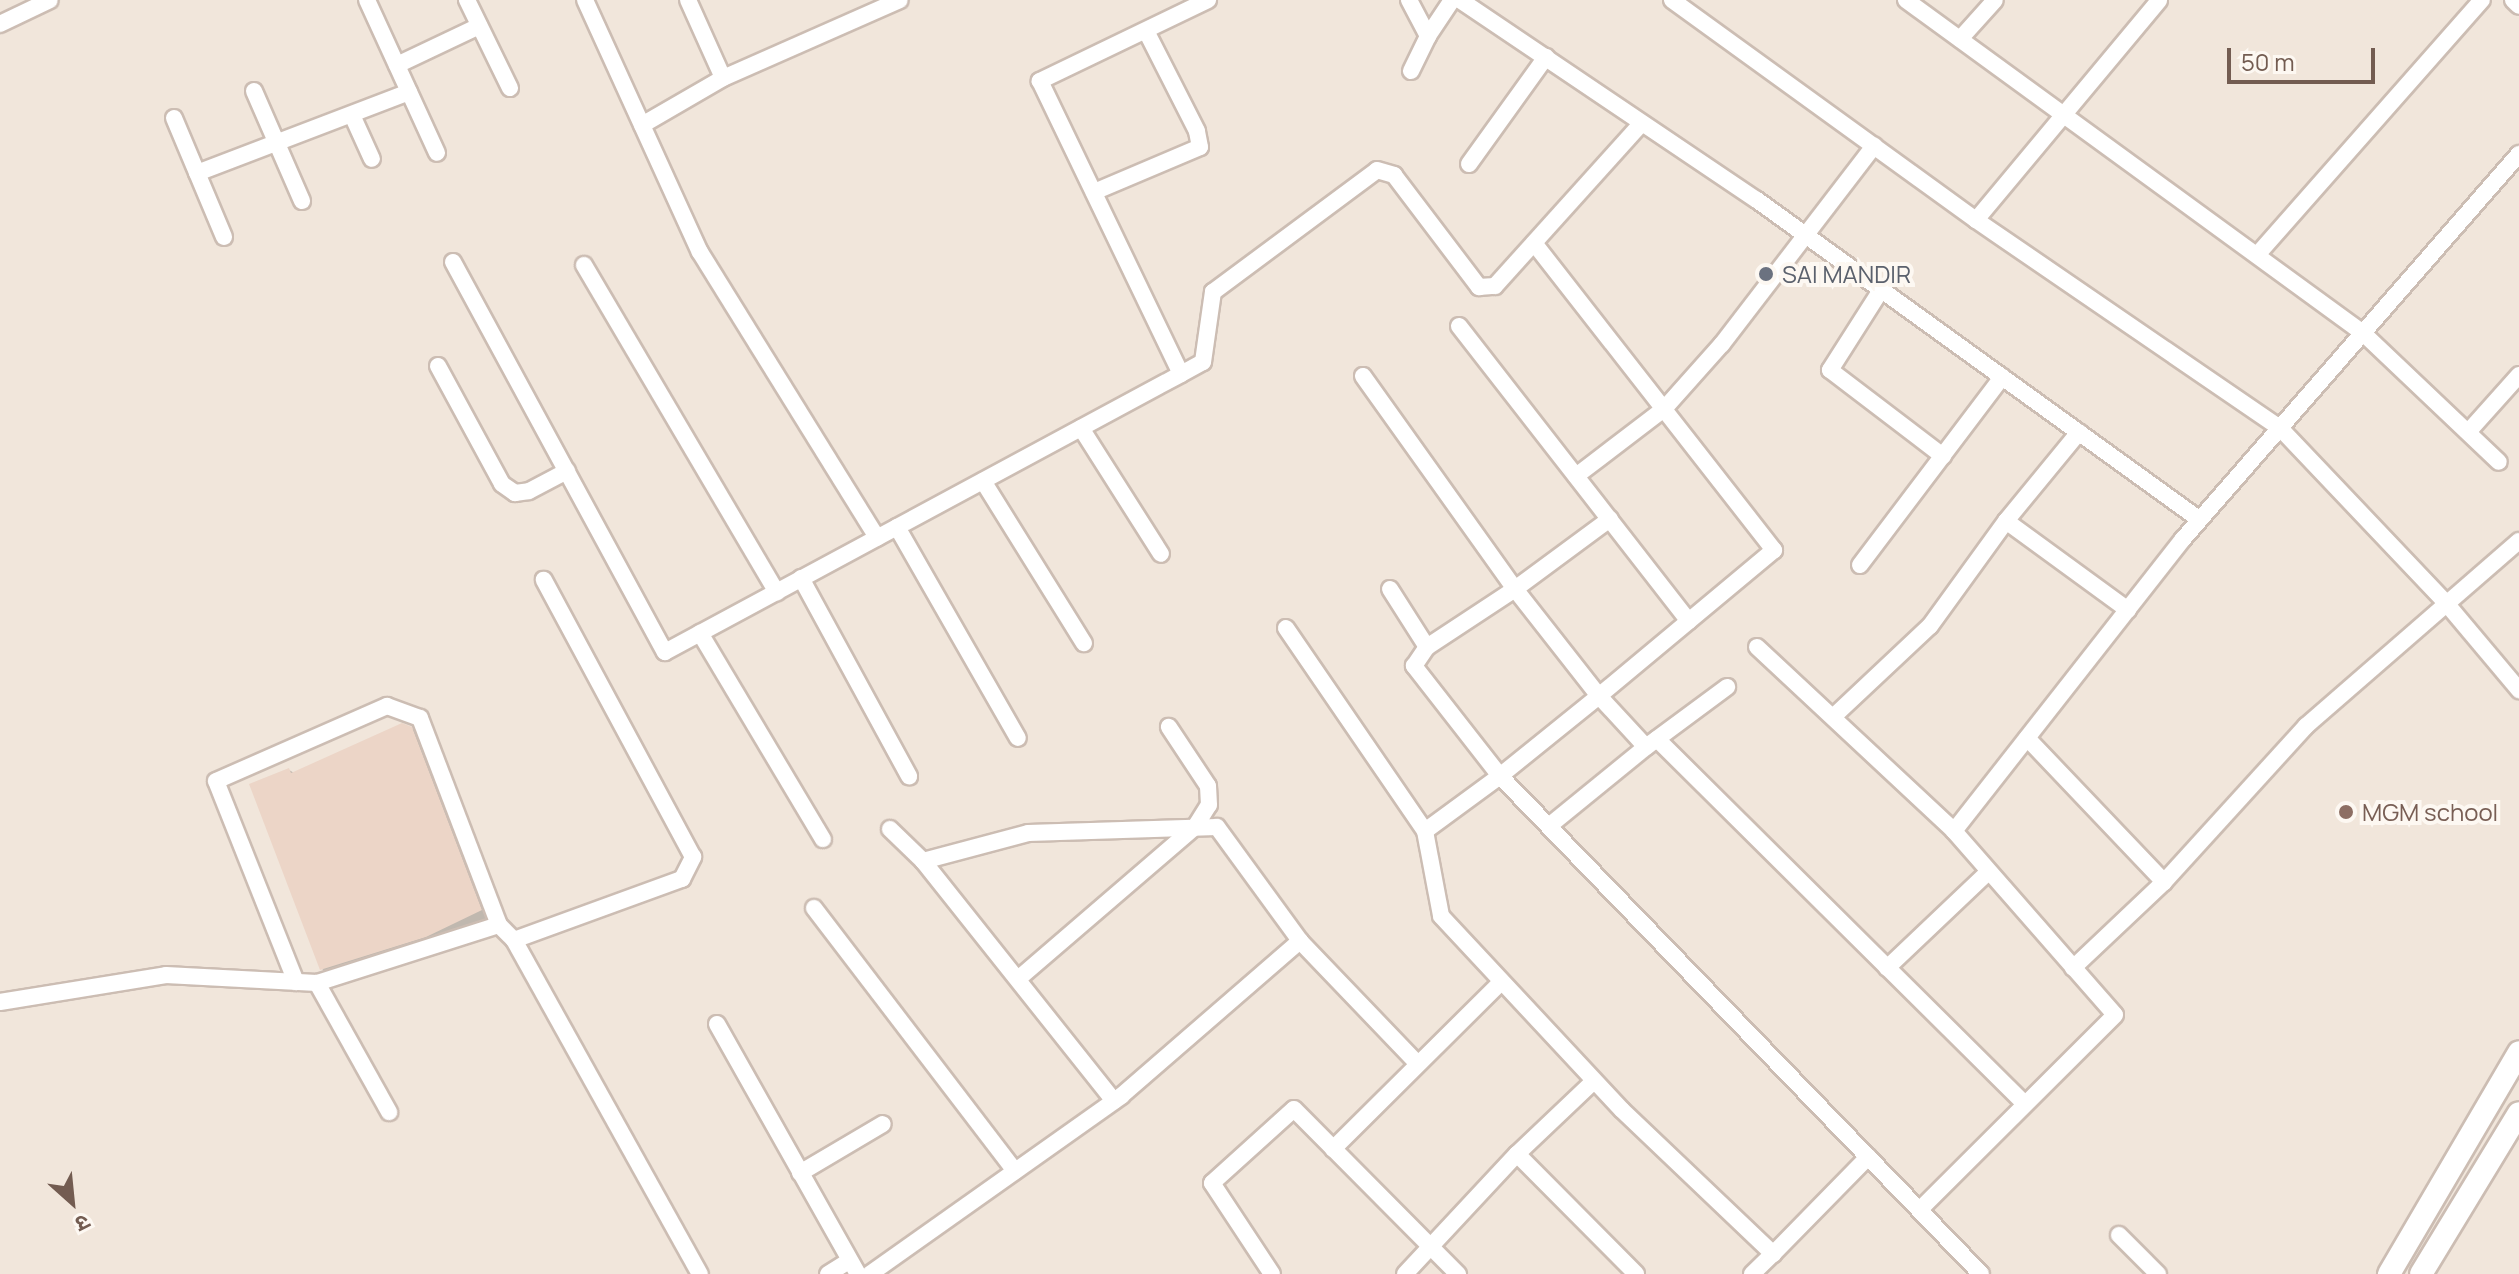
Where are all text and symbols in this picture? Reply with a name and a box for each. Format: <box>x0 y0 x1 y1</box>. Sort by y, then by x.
scale bar <box>2231 32 2379 82</box>
text: 50 m <box>2241 45 2295 78</box>
place label: SAI MANDIR <box>1782 260 1911 288</box>
marker: SAI MANDIR <box>1757 265 1775 283</box>
place label: MGM school <box>2362 798 2498 826</box>
marker: MGM school <box>2337 803 2355 821</box>
north arrow <box>32 1162 112 1242</box>
text: उ <box>70 1207 95 1240</box>

